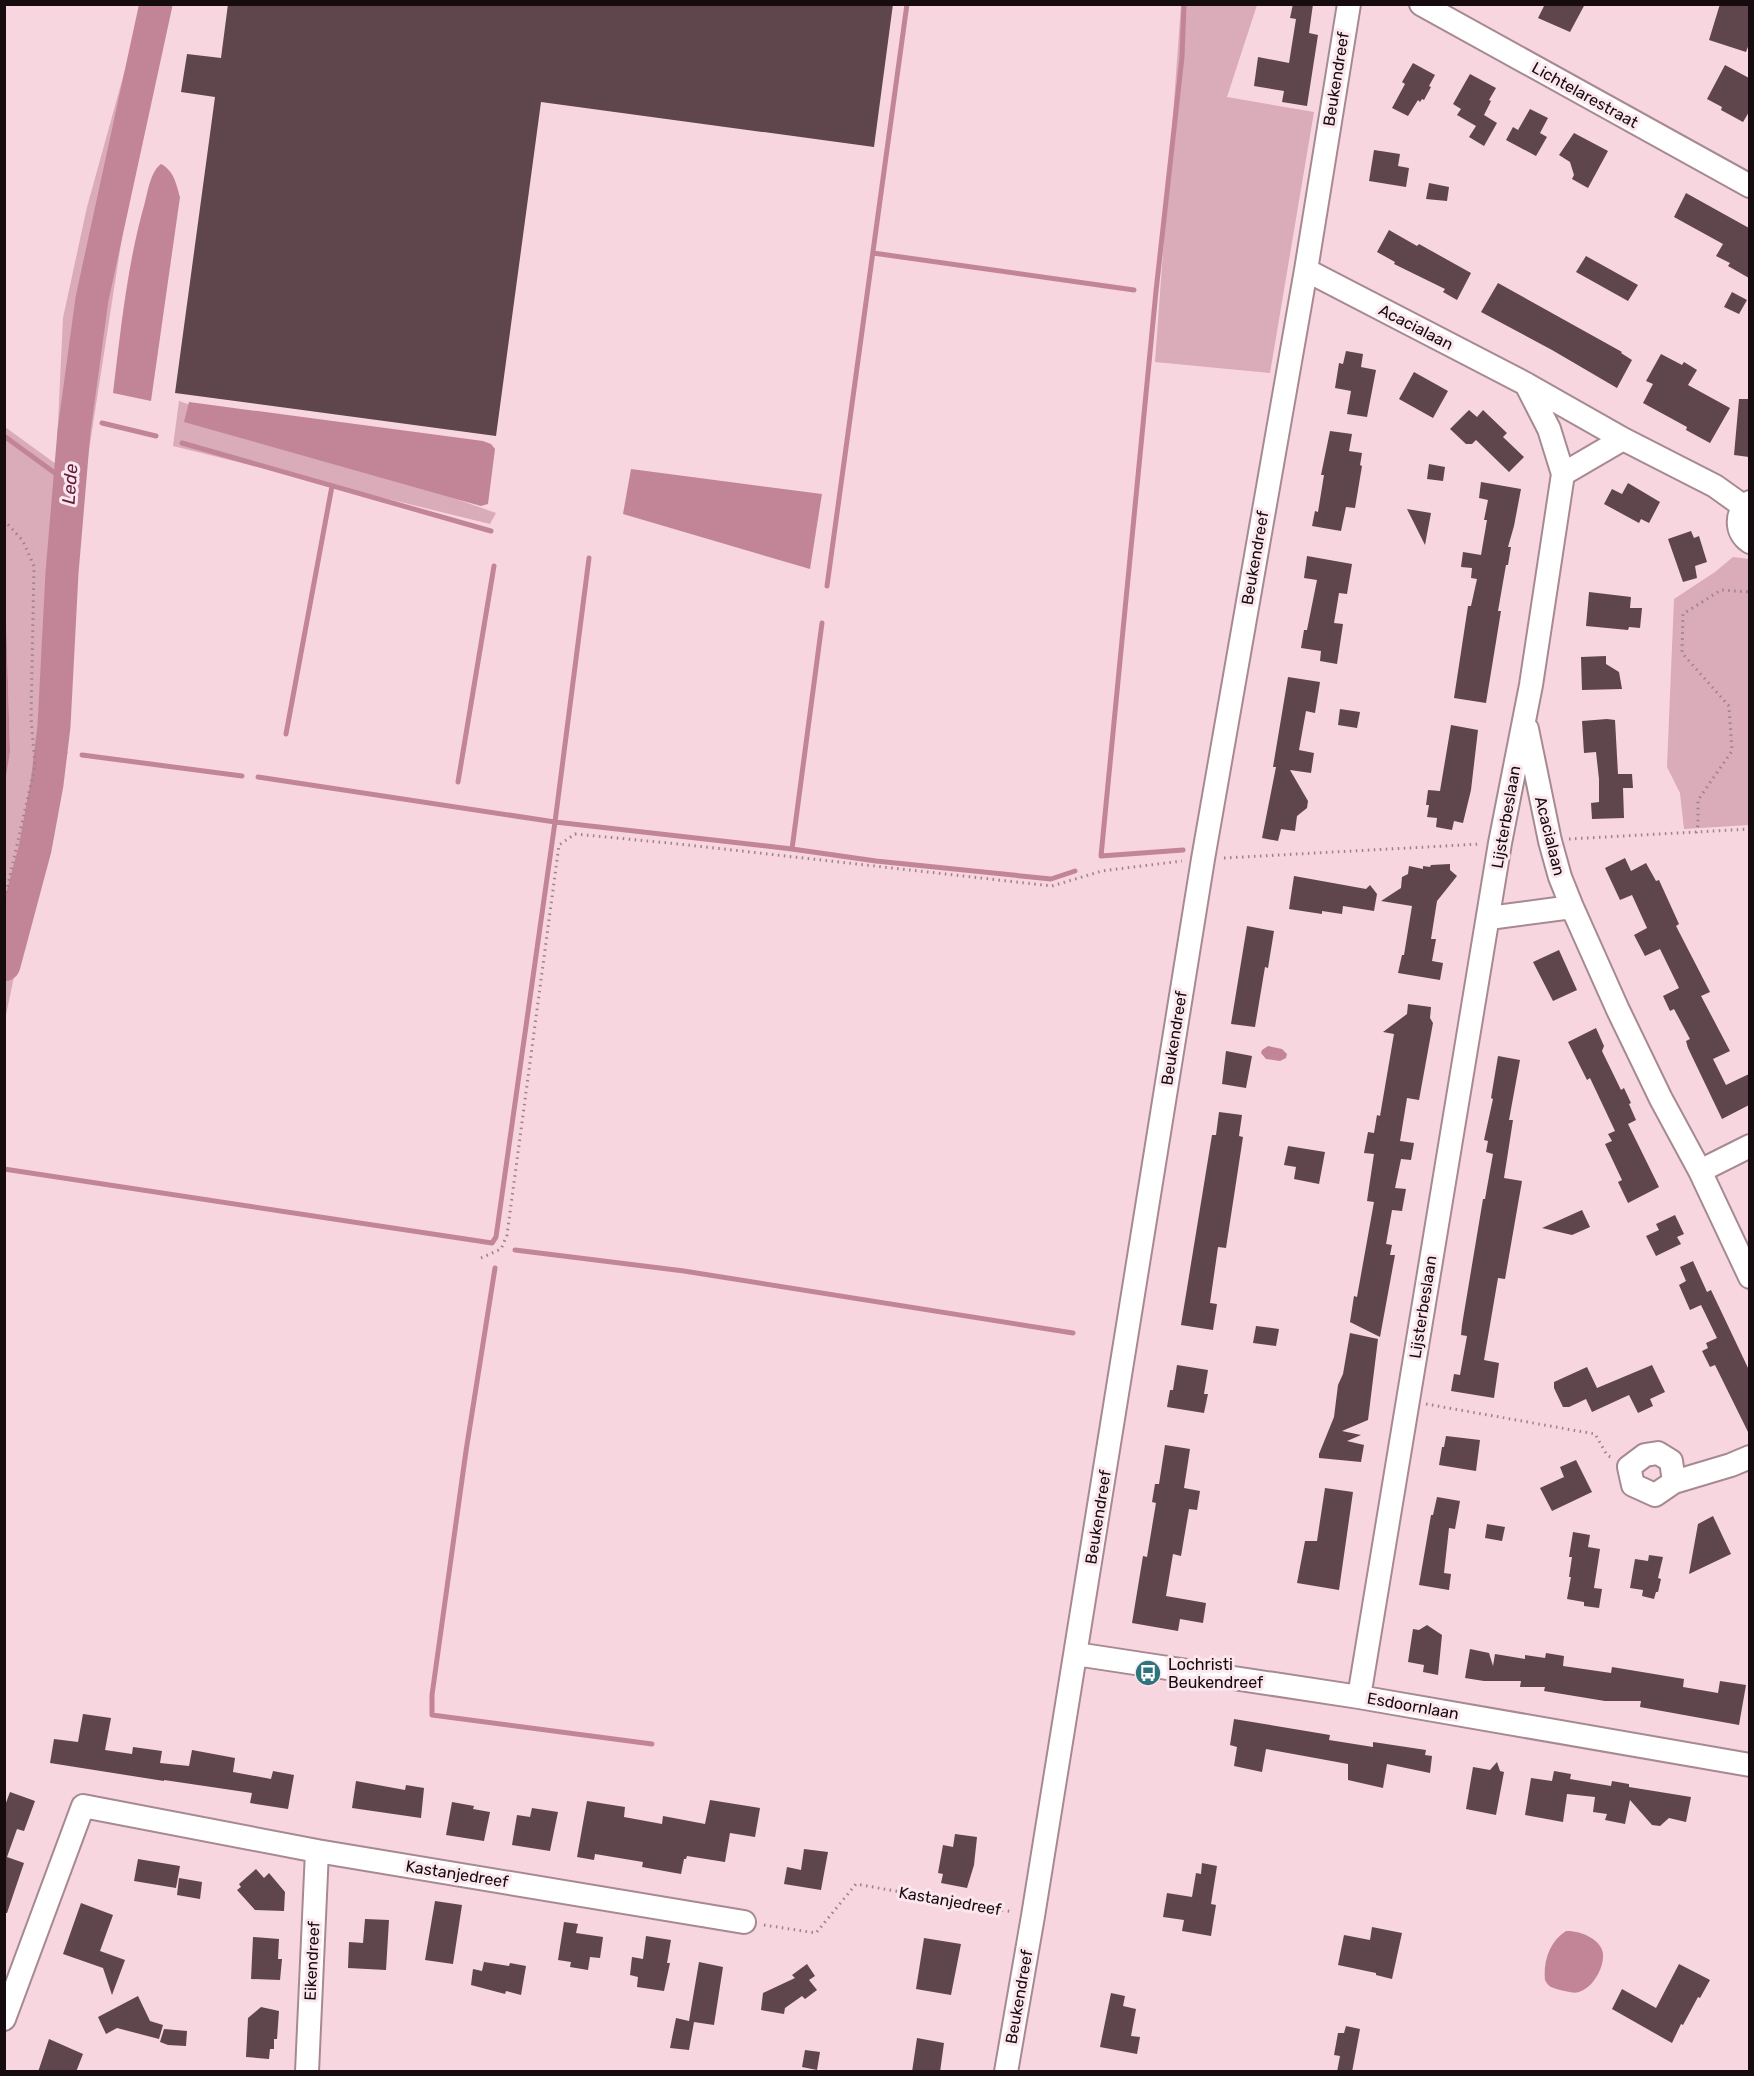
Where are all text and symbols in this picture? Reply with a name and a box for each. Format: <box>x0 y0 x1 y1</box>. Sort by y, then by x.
street label: Beukendreef <box>1319 30 1353 128</box>
street label: Lichtelarestraat <box>1529 58 1641 132</box>
street label: Acacialaan <box>1376 300 1456 354</box>
water label: Lede <box>58 463 82 505</box>
street label: Beukendreef <box>1237 509 1273 607</box>
street label: Lijsterbeslaan <box>1488 764 1524 870</box>
street label: Acacialaan <box>1531 794 1569 878</box>
street label: Beukendreef <box>1157 989 1191 1087</box>
street label: Lijsterbeslaan <box>1405 1254 1441 1360</box>
street label: Beukendreef <box>1081 1468 1115 1566</box>
place label: Lochristi Beukendreef <box>1168 1655 1264 1692</box>
bus stop icon: Lochristi Beukendreef <box>1133 1658 1163 1688</box>
street label: Esdoornlaan <box>1366 1689 1460 1723</box>
street label: Kastanjedreef <box>404 1857 511 1892</box>
street label: Kastanjedreef <box>897 1883 1004 1920</box>
street label: Eikendreef <box>300 1920 324 2001</box>
street label: Beukendreef <box>1001 1948 1037 2046</box>

